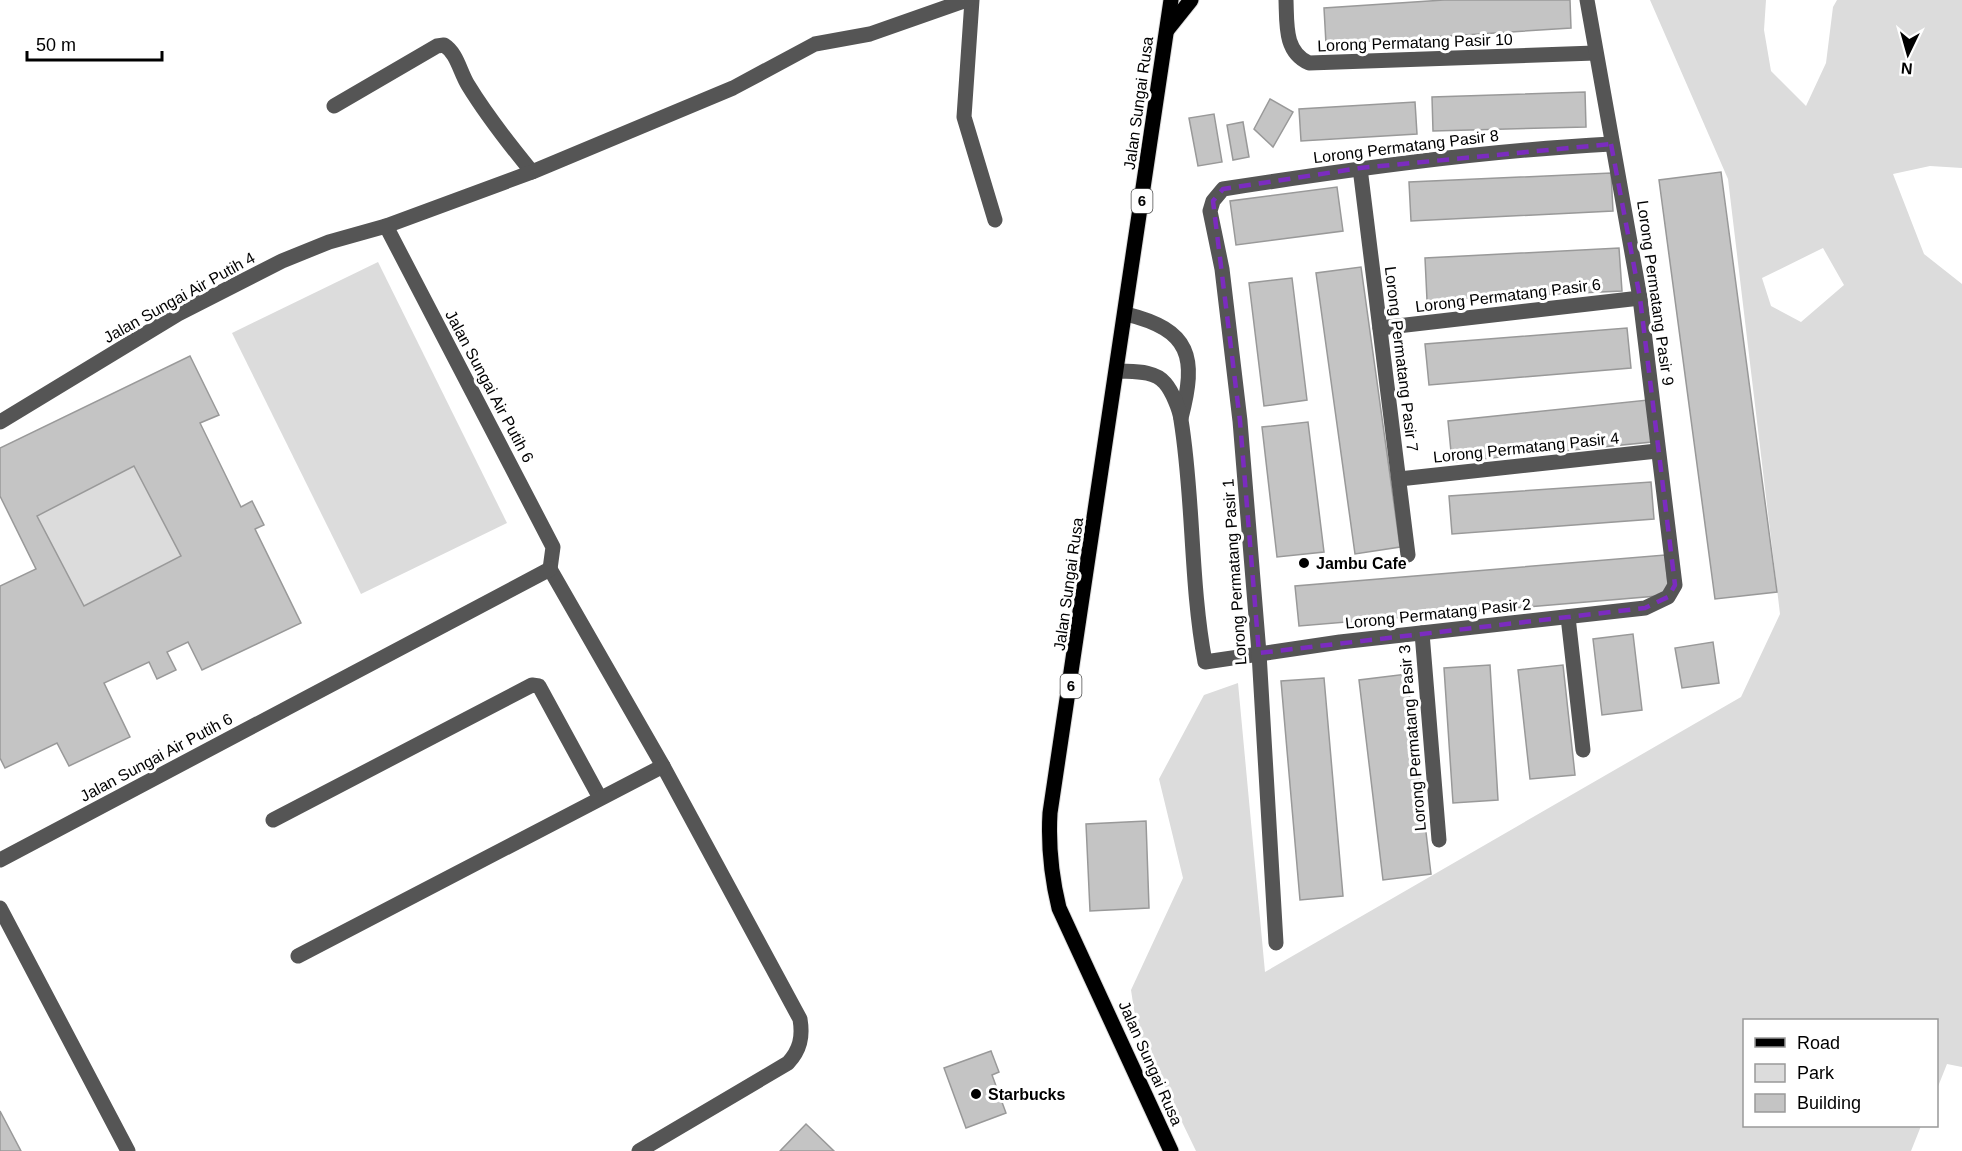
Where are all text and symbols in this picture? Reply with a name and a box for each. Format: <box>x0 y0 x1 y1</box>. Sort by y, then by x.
scale bar <box>27 24 162 62</box>
north arrow <box>1878 24 1938 84</box>
street label: Lorong Permatang Pasir 10 <box>1317 31 1513 54</box>
text: 50 m <box>36 35 76 55</box>
street label: Jalan Sungai Rusa <box>1121 35 1156 171</box>
text: N <box>1900 59 1913 77</box>
street label: Lorong Permatang Pasir 8 <box>1312 127 1500 166</box>
road number: 6 <box>1132 189 1152 213</box>
street label: Lorong Permatang Pasir 9 <box>1634 199 1677 387</box>
street label: Jalan Sungai Air Putih 4 <box>101 249 258 346</box>
street label: Lorong Permatang Pasir 7 <box>1382 265 1421 453</box>
street label: Lorong Permatang Pasir 6 <box>1414 276 1602 315</box>
street label: Jalan Sungai Air Putih 6 <box>442 307 537 465</box>
street label: Lorong Permatang Pasir 4 <box>1432 429 1620 466</box>
street label: Lorong Permatang Pasir 1 <box>1219 478 1249 666</box>
street label: Jalan Sungai Rusa <box>1051 516 1086 652</box>
place label: Jambu Cafe <box>1316 555 1407 572</box>
marker: Jambu Cafe <box>1297 556 1311 570</box>
street label: Lorong Permatang Pasir 2 <box>1344 595 1532 632</box>
street label: Lorong Permatang Pasir 3 <box>1396 644 1429 832</box>
road number: 6 <box>1060 674 1082 698</box>
street label: Jalan Sungai Air Putih 6 <box>77 710 235 805</box>
street label: Jalan Sungai Rusa <box>1115 998 1186 1128</box>
legend <box>1743 1019 1938 1127</box>
text: Road <box>1797 1033 1840 1053</box>
text: Park <box>1797 1063 1835 1083</box>
place label: Starbucks <box>988 1086 1065 1103</box>
marker: Starbucks <box>969 1087 983 1101</box>
text: Building <box>1797 1093 1861 1113</box>

